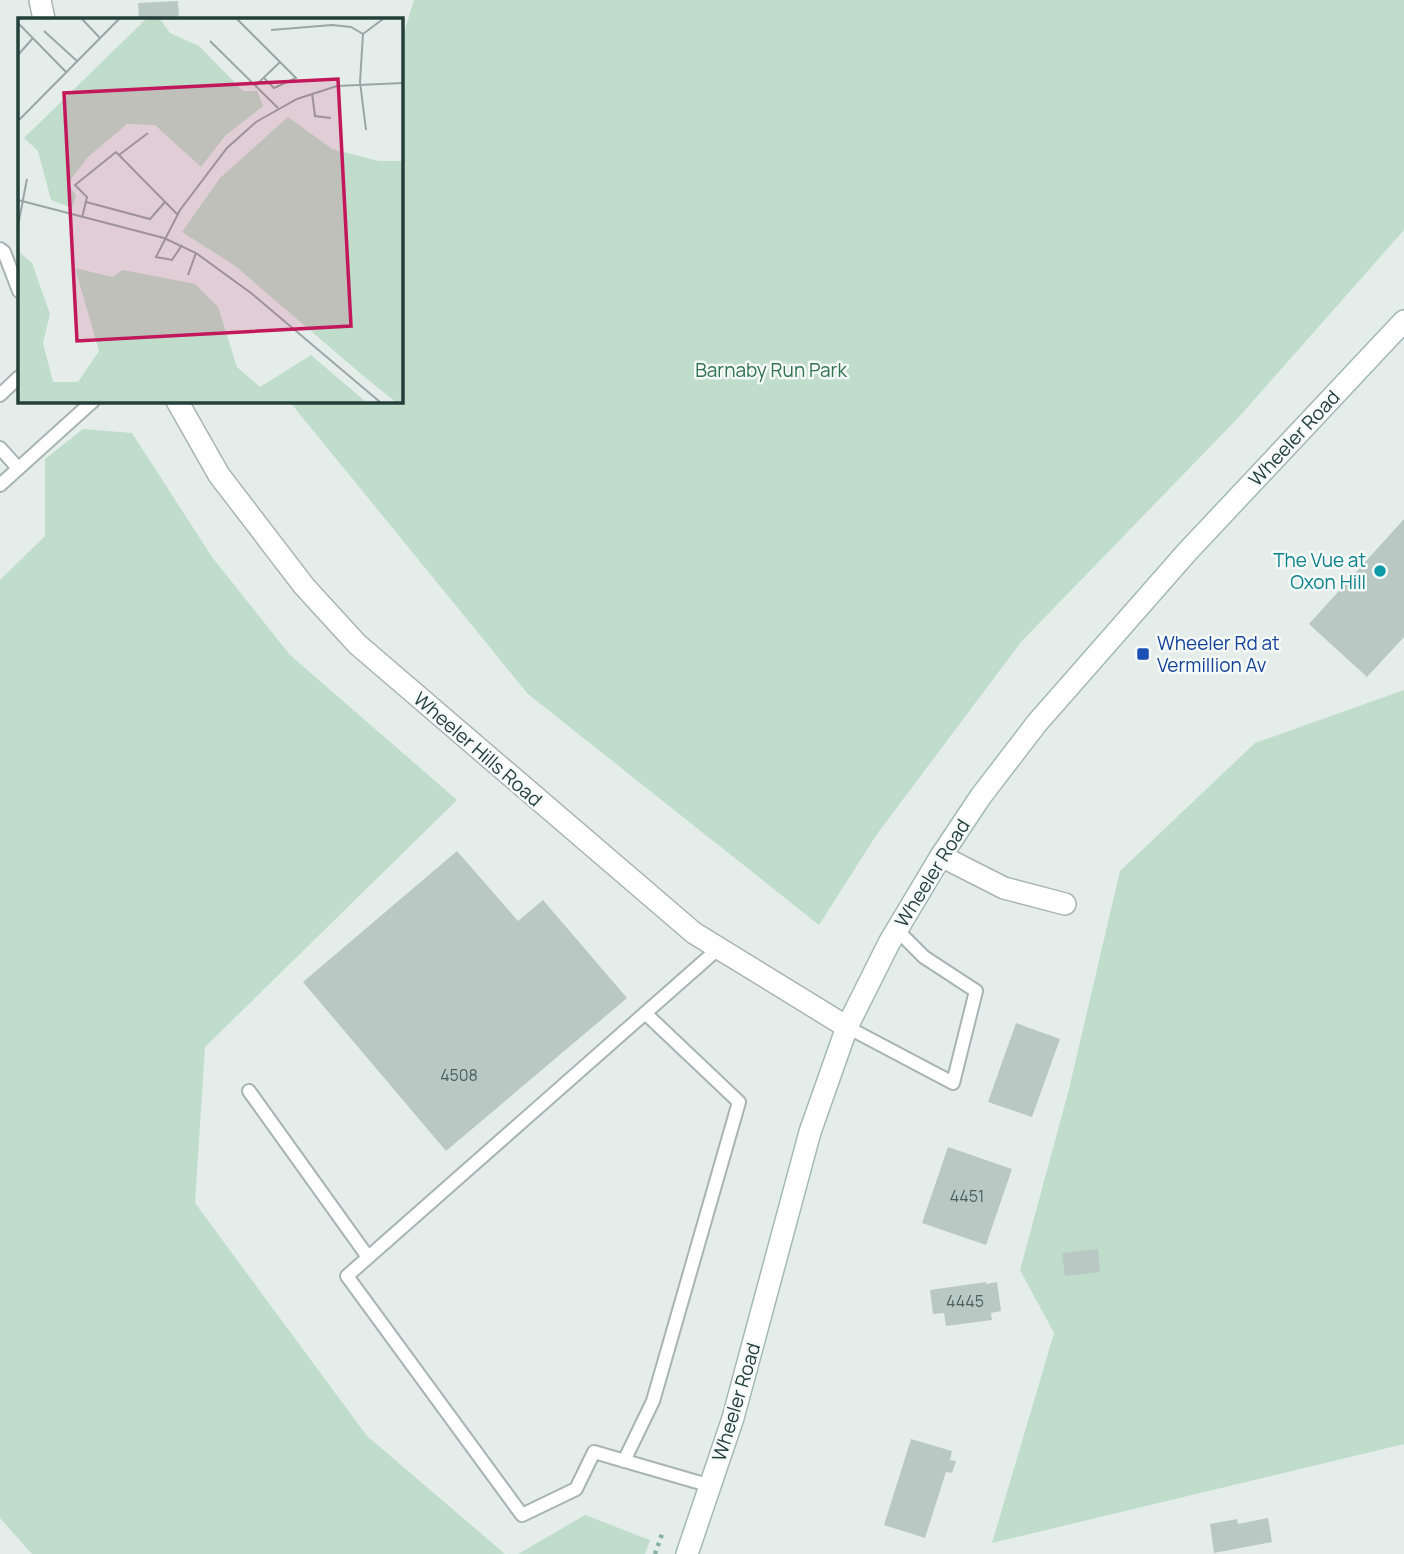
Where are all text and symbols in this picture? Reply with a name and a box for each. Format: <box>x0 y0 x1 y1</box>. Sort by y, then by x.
inset map <box>18 18 402 402</box>
park label: Barnaby Run Park <box>695 357 847 383</box>
street label: Wheeler Road <box>1243 384 1345 492</box>
place label: The Vue at Oxon Hill <box>1273 547 1366 595</box>
marker: The Vue at Oxon Hill <box>1372 563 1388 579</box>
place label: Wheeler Rd at Vermillion Av <box>1157 630 1280 678</box>
marker: Wheeler Rd at Vermillion Av <box>1135 646 1151 662</box>
street label: Wheeler Hills Road <box>408 686 548 812</box>
street label: Wheeler Road <box>889 814 975 932</box>
house number: 4508 <box>440 1064 478 1086</box>
house number: 4451 <box>950 1185 984 1207</box>
house number: 4445 <box>946 1290 984 1312</box>
street label: Wheeler Road <box>706 1340 766 1464</box>

